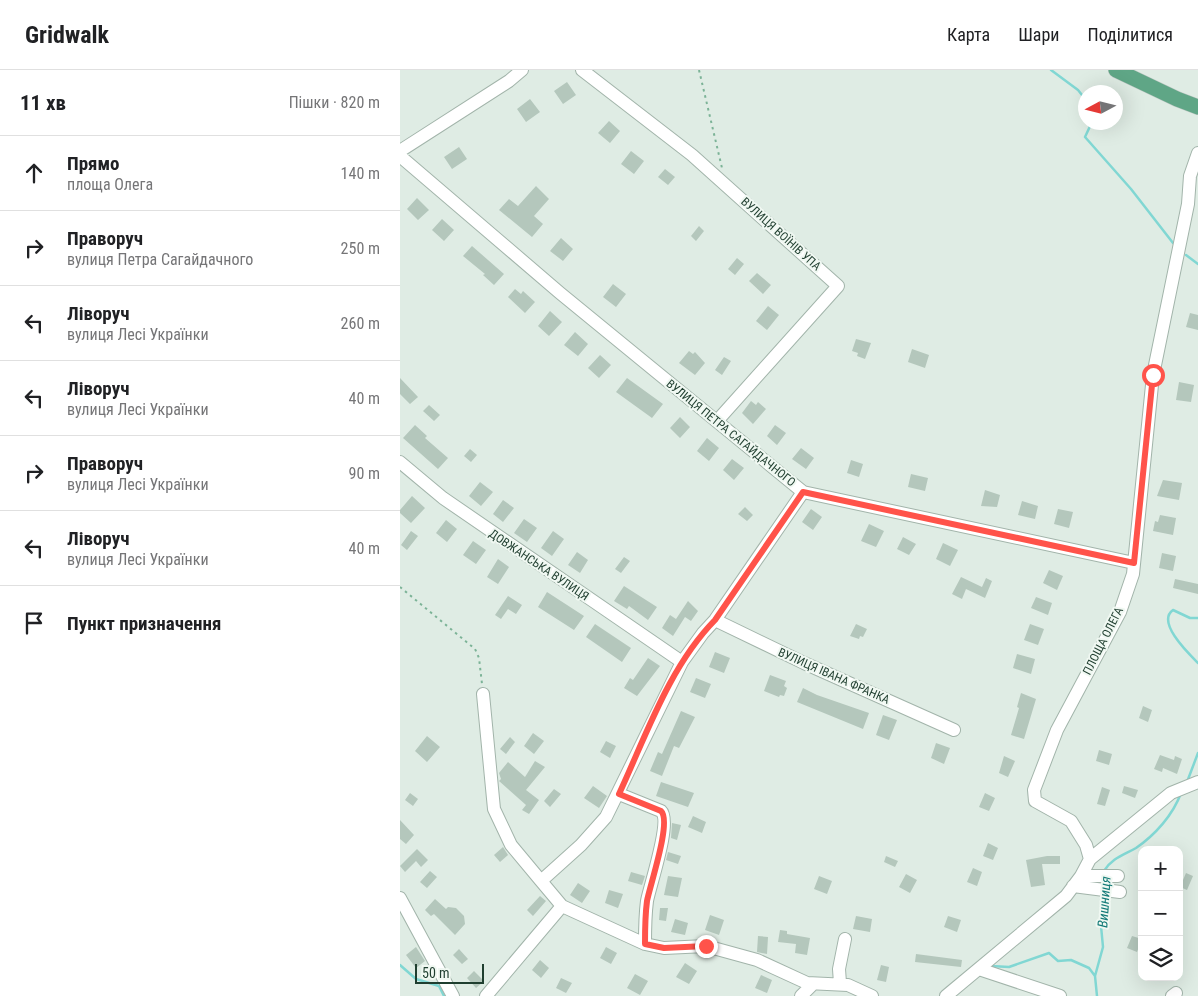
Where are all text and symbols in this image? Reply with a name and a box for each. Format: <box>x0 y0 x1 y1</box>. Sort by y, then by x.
text: Gridwalk <box>25 21 109 49</box>
text: Карта <box>947 24 990 45</box>
text: Шари <box>1018 24 1059 45</box>
text: Поділитися <box>1087 24 1173 45</box>
north arrow <box>1078 85 1123 130</box>
text: 11 хв <box>20 91 66 115</box>
text: Пішки · 820 m <box>289 93 380 112</box>
text: Прямо <box>67 152 120 175</box>
icon: ahead <box>20 159 48 187</box>
text: 140 m <box>341 164 380 183</box>
text: площа Олега <box>67 175 153 194</box>
street label: ВУЛИЦЯ ВОЇНІВ УПА <box>738 194 824 273</box>
text: Праворуч <box>67 227 143 250</box>
icon: right <box>20 234 48 262</box>
text: 250 m <box>341 239 380 258</box>
text: вулиця Петра Сагайдачного <box>67 250 253 269</box>
text: Ліворуч <box>67 302 129 325</box>
icon: left <box>20 309 48 337</box>
text: 260 m <box>341 314 380 333</box>
text: вулиця Лесі Українки <box>67 325 209 344</box>
route start <box>1142 364 1165 387</box>
street label: ВУЛИЦЯ ПЕТРА САГАЙДАЧНОГО <box>664 376 799 489</box>
text: Ліворуч <box>67 377 129 400</box>
icon: left <box>20 384 48 412</box>
text: 40 m <box>348 389 380 408</box>
text: вулиця Лесі Українки <box>67 400 209 419</box>
text: Праворуч <box>67 452 143 475</box>
icon: right <box>20 459 48 487</box>
text: 90 m <box>348 464 380 483</box>
text: вулиця Лесі Українки <box>67 475 209 494</box>
street label: ДОВЖАНСЬКА ВУЛИЦЯ <box>487 526 591 604</box>
text: Ліворуч <box>67 527 129 550</box>
icon: left <box>20 534 48 562</box>
text: 40 m <box>348 539 380 558</box>
text: вулиця Лесі Українки <box>67 550 209 569</box>
street label: ПЛОЩА ОЛЕГА <box>1080 605 1126 677</box>
icon: arrive <box>20 609 48 637</box>
text: Пункт призначення <box>67 612 221 635</box>
street label: ВУЛИЦЯ ІВАНА ФРАНКА <box>776 645 892 707</box>
map controls <box>1138 846 1183 981</box>
button: + <box>1138 846 1183 891</box>
water label: Вишниця <box>1094 875 1114 928</box>
button: − <box>1138 891 1183 936</box>
route end <box>695 935 718 958</box>
button: layers <box>1138 936 1183 981</box>
scale bar <box>415 961 484 984</box>
text: 50 m <box>422 965 450 981</box>

